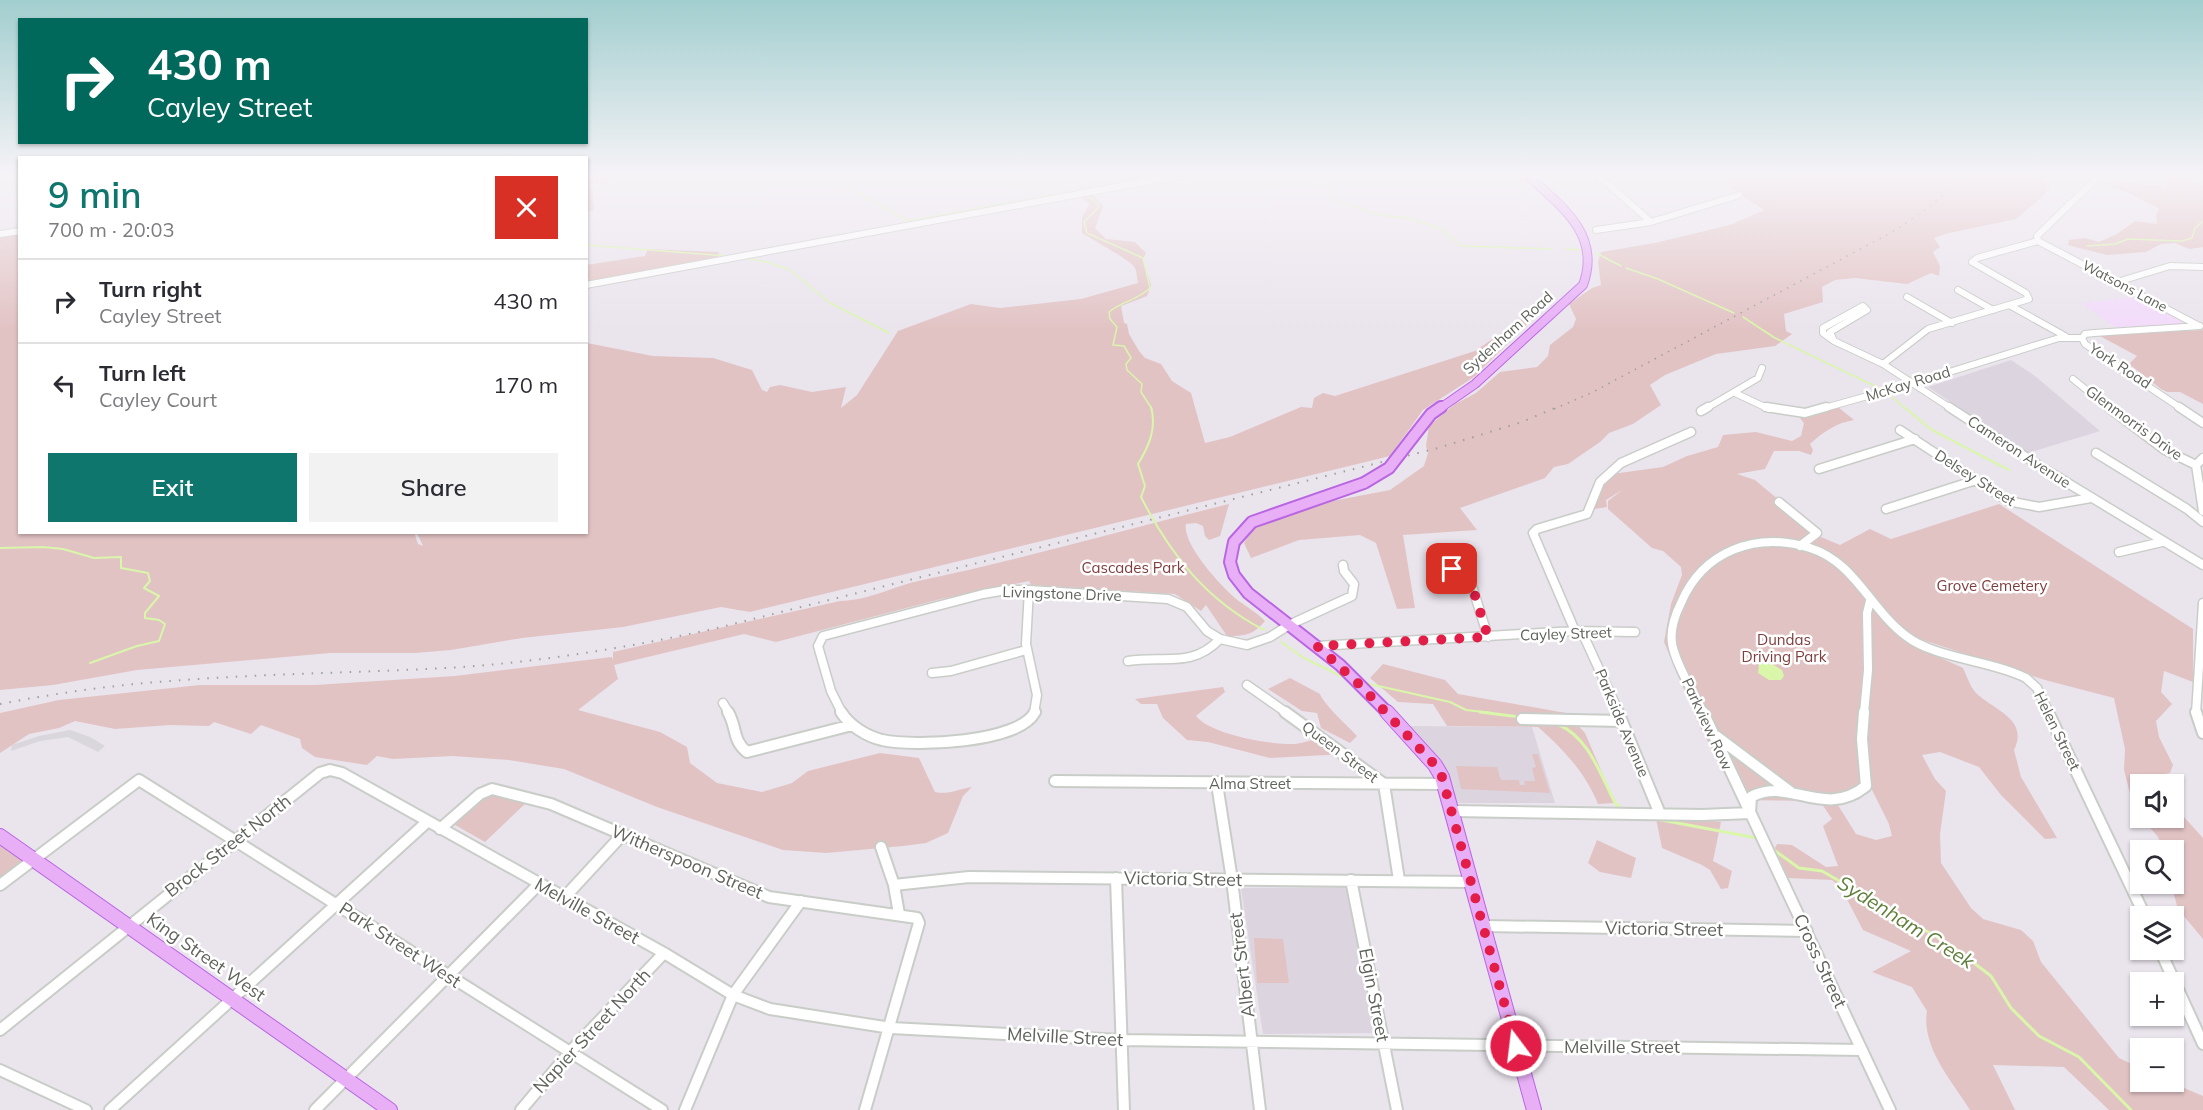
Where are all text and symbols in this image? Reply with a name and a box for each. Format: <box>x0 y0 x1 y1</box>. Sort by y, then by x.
text: 430 m <box>147 38 272 91</box>
icon: right <box>48 42 126 120</box>
text: Cayley Street <box>147 90 312 124</box>
text: 9 min <box>48 172 142 217</box>
button: close <box>495 176 558 239</box>
text: 700 m · 20:03 <box>48 217 174 242</box>
street label: Watsons Lane <box>2079 256 2171 316</box>
text: Turn right <box>99 275 202 303</box>
icon: right <box>48 285 81 318</box>
text: 430 m <box>493 287 558 315</box>
street label: Sydenham Road <box>1459 287 1557 378</box>
text: Cayley Street <box>99 303 222 328</box>
street label: York Road <box>2085 338 2155 393</box>
text: Turn left <box>99 359 186 387</box>
street label: McKay Road <box>1863 362 1952 405</box>
icon: left <box>48 369 81 402</box>
text: 170 m <box>493 371 558 399</box>
street label: Glenmorris Drive <box>2082 381 2187 464</box>
text: Cayley Court <box>99 387 217 412</box>
street label: Cameron Avenue <box>1964 411 2074 492</box>
street label: Delsey Street <box>1931 445 2019 510</box>
button: Exit <box>48 453 297 522</box>
button: Share <box>309 453 558 522</box>
pin <box>1426 543 1477 594</box>
icon: arrive <box>1435 552 1468 585</box>
park label: Cascades Park <box>1082 558 1185 577</box>
park label: Grove Cemetery <box>1936 576 2048 595</box>
street label: Livingstone Drive <box>1002 582 1122 605</box>
street label: Cayley Street <box>1520 622 1612 645</box>
park label: Dundas Driving Park <box>1741 630 1827 666</box>
street label: Parkside Avenue <box>1591 666 1654 780</box>
street label: Parkview Row <box>1678 675 1737 773</box>
street label: Helen Street <box>2030 688 2085 773</box>
street label: Queen Street <box>1298 717 1382 786</box>
street label: Alma Street <box>1209 774 1291 793</box>
map controls <box>2130 774 2184 1092</box>
button: sound <box>2130 774 2184 828</box>
street label: Brock Street North <box>160 789 295 902</box>
street label: Witherspoon Street <box>608 819 767 904</box>
button: search <box>2130 840 2184 894</box>
street label: Victoria Street <box>1124 866 1242 891</box>
water label: Sydenham Creek <box>1833 869 1980 974</box>
street label: Melville Street <box>531 872 644 949</box>
street label: Park Street West <box>335 897 466 993</box>
button: layers <box>2130 906 2184 960</box>
street label: King Street West <box>142 907 270 1006</box>
street label: Cross Street <box>1789 910 1852 1012</box>
street label: Albert Street <box>1224 911 1259 1019</box>
street label: Victoria Street <box>1605 916 1723 941</box>
street label: Elgin Street <box>1354 946 1395 1044</box>
street label: Napier Street North <box>528 963 655 1098</box>
button: + <box>2130 972 2184 1026</box>
position arrow <box>1484 1014 1548 1078</box>
street label: Melville Street <box>1006 1022 1124 1051</box>
street label: Melville Street <box>1564 1035 1680 1058</box>
button: − <box>2130 1038 2184 1092</box>

